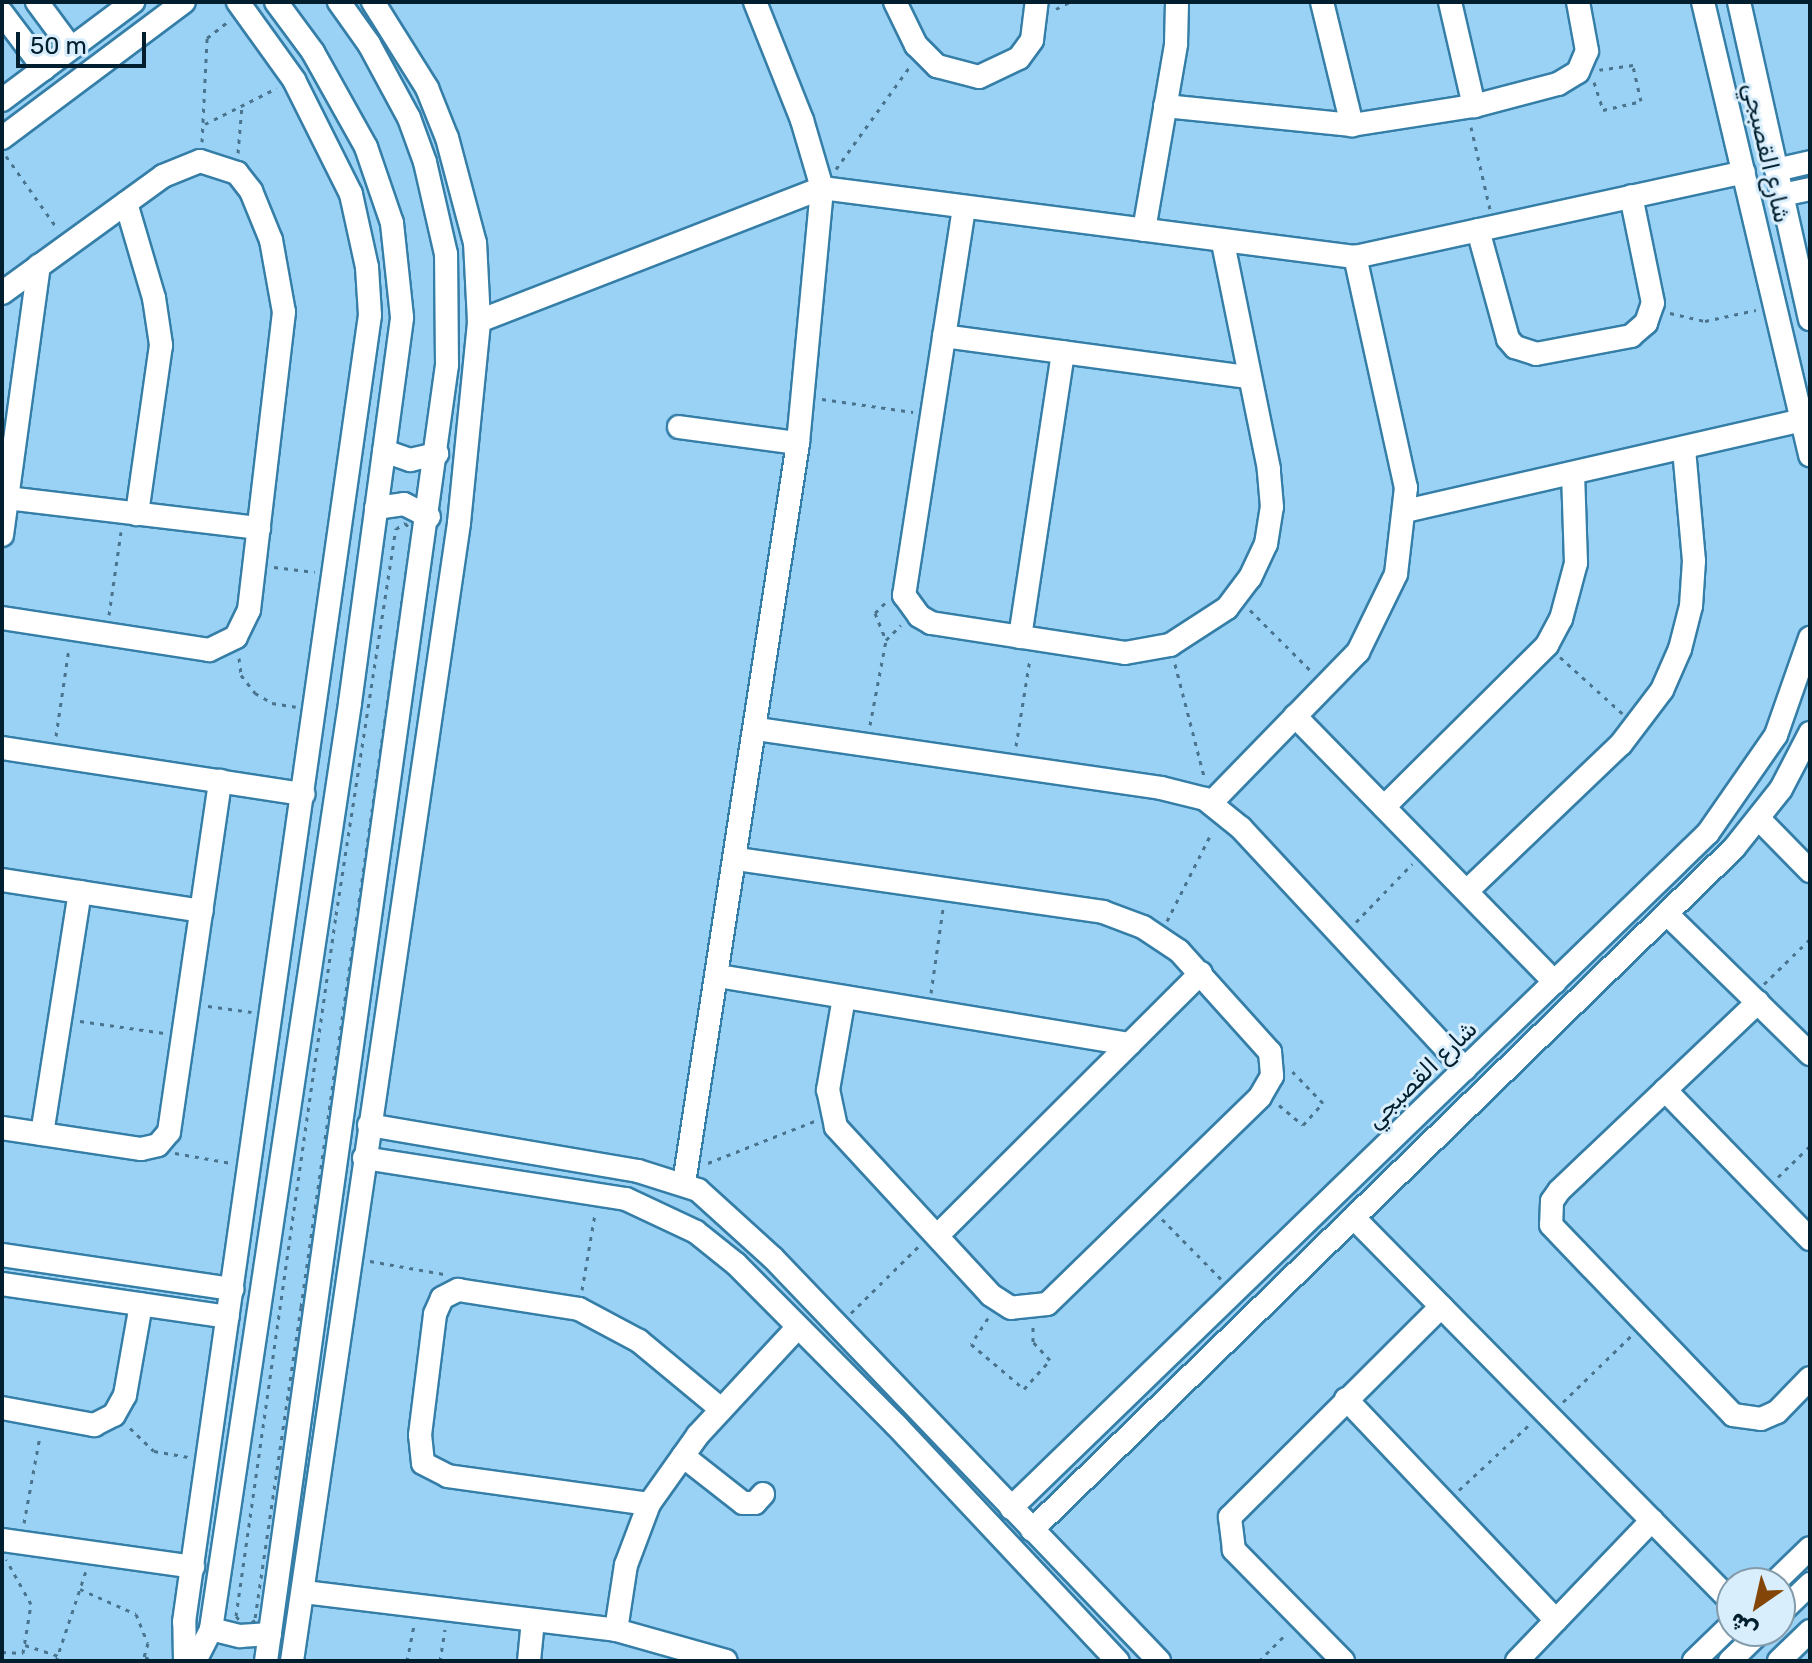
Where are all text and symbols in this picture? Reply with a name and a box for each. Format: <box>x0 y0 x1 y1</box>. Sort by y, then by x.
scale bar <box>20 16 150 66</box>
text: 50 m <box>30 32 87 60</box>
street label: شارع القصبجي <box>1736 80 1796 226</box>
street label: شارع القصبجي <box>1360 1015 1484 1135</box>
north arrow <box>1716 1567 1796 1647</box>
text: ش <box>1724 1607 1763 1645</box>

